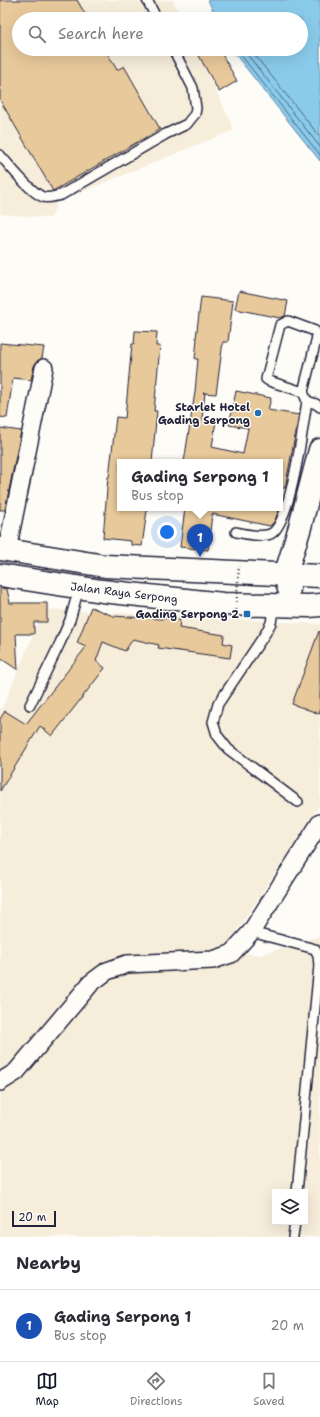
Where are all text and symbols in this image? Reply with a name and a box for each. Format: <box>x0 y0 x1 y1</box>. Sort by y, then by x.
search box <box>12 12 308 56</box>
icon: search <box>26 23 48 45</box>
text: Search here <box>58 24 144 44</box>
place label: Starlet Hotel Gading Serpong <box>158 400 250 428</box>
marker: Starlet Hotel Gading Serpong <box>253 408 263 418</box>
popup <box>117 459 283 511</box>
text: Gading Serpong 1 <box>131 467 269 487</box>
text: Bus stop <box>131 487 184 504</box>
your location <box>157 522 177 542</box>
pin: 1 <box>187 524 213 557</box>
street label: Jalan Raya Serpong <box>70 579 179 607</box>
place label: Gading Serpong 2 <box>136 607 239 622</box>
marker: Gading Serpong 2 <box>242 609 252 619</box>
map controls <box>272 1189 308 1225</box>
button: layers <box>272 1189 308 1225</box>
scale bar <box>12 1209 56 1228</box>
text: 20 m <box>18 1210 46 1225</box>
text: Nearby <box>16 1252 81 1274</box>
text: Gading Serpong 1 <box>54 1307 191 1327</box>
text: 1 <box>26 1317 32 1334</box>
text: 20 m <box>271 1317 304 1334</box>
text: Bus stop <box>54 1327 106 1344</box>
tab: Map <box>35 1370 59 1409</box>
tab: Directions <box>130 1370 182 1409</box>
tab: Saved <box>253 1370 285 1409</box>

